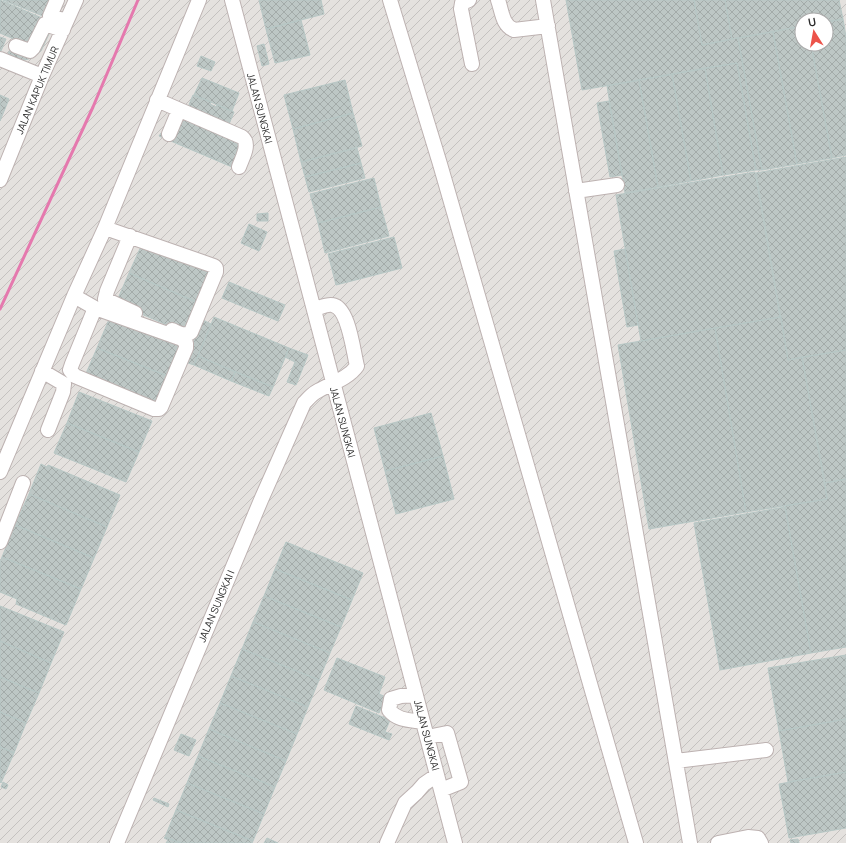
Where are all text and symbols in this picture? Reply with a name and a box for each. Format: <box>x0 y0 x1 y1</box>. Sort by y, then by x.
north arrow <box>794 12 834 52</box>
text: U <box>807 14 817 30</box>
street label: JALAN KAPUK TIMUR <box>12 44 62 136</box>
street label: JALAN SUNGKAI <box>244 71 276 145</box>
street label: JALAN SUNGKAI <box>327 385 359 459</box>
street label: JALAN SUNGKAI I <box>194 568 238 644</box>
street label: JALAN SUNGKAI <box>411 698 443 772</box>

